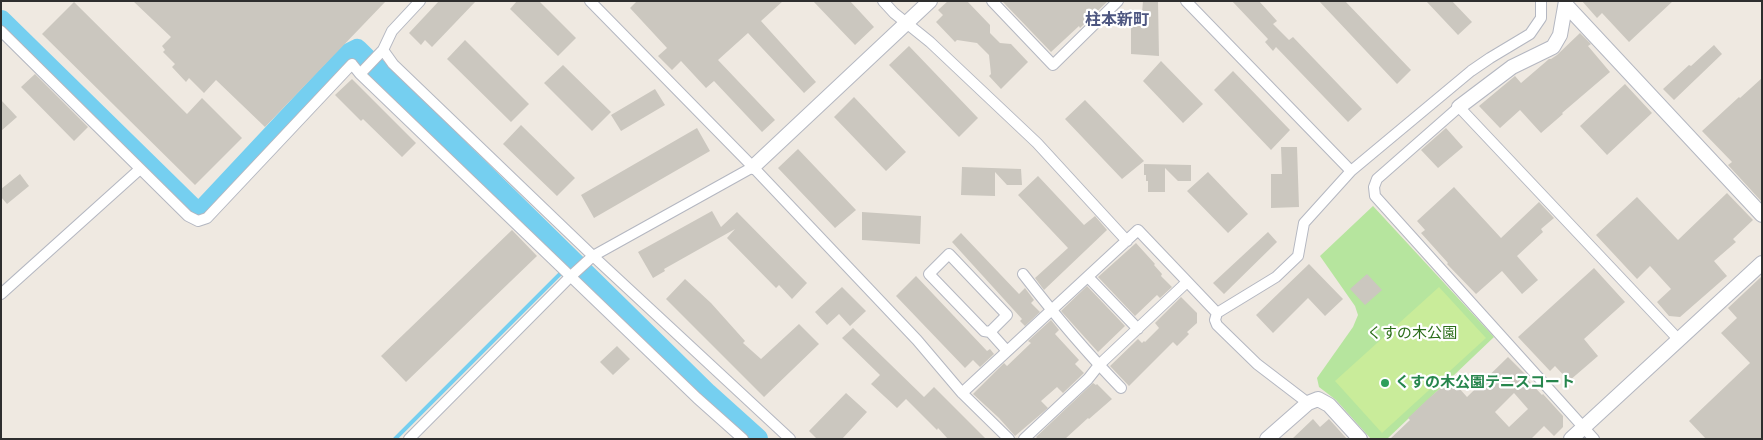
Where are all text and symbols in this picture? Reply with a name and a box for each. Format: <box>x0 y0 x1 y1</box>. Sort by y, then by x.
district label: 柱本新町 <box>1085 11 1149 31</box>
park label: くすの木公園 <box>1367 325 1457 343</box>
place label: くすの木公園テニスコート <box>1395 374 1575 392</box>
marker: くすの木公園テニスコート <box>1379 377 1391 389</box>

